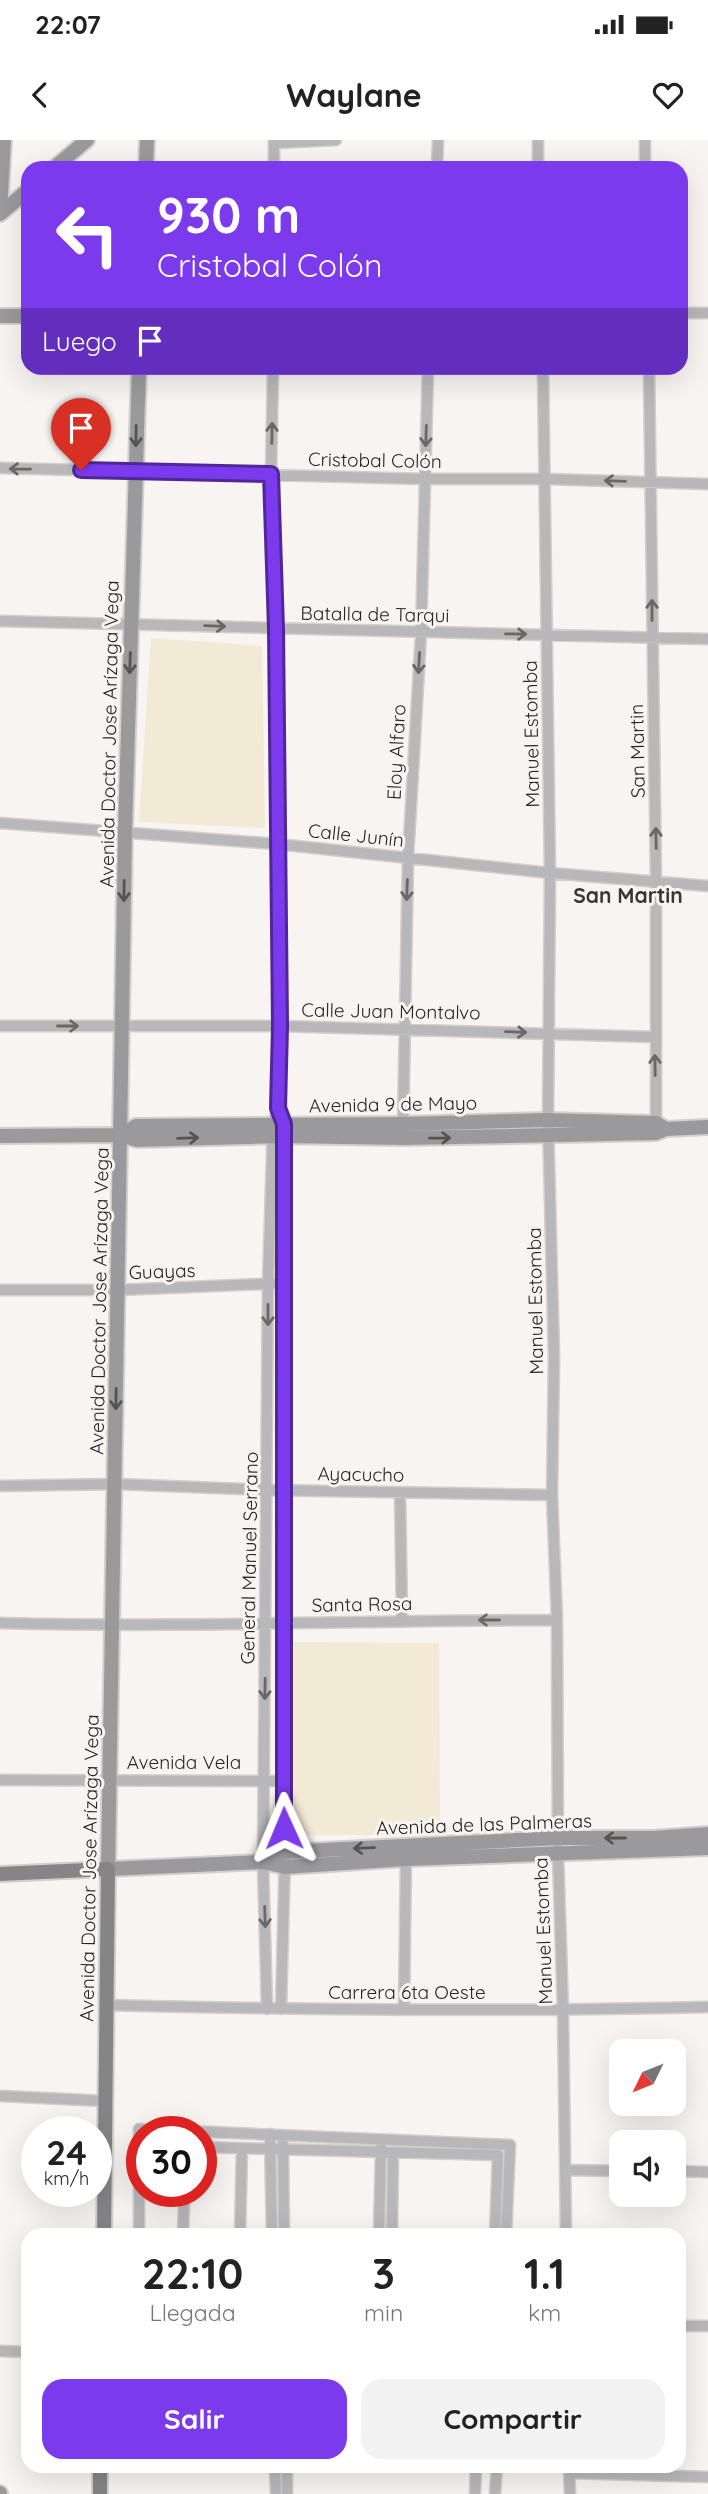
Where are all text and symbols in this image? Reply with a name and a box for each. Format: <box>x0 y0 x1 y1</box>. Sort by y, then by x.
text: 22:07 <box>35 8 101 41</box>
text: Waylane <box>286 75 422 115</box>
icon: back <box>21 76 59 114</box>
icon: heart <box>649 76 687 114</box>
text: 930 m <box>157 184 300 245</box>
icon: left <box>42 189 133 280</box>
text: Cristobal Colón <box>157 245 382 285</box>
icon: arrive <box>131 322 169 360</box>
text: Luego <box>42 325 117 358</box>
pin <box>51 398 111 470</box>
icon: arrive <box>62 409 100 447</box>
one-way arrow <box>265 422 279 445</box>
one-way arrow <box>129 424 142 447</box>
one-way arrow <box>420 424 433 447</box>
street label: Cristobal Colón <box>308 447 442 473</box>
one-way arrow <box>9 462 32 476</box>
one-way arrow <box>604 474 627 488</box>
street label: Avenida Doctor Jose Arízaga Vega <box>94 580 124 888</box>
one-way arrow <box>645 599 659 622</box>
street label: Batalla de Tarqui <box>300 601 450 627</box>
one-way arrow <box>203 620 226 633</box>
one-way arrow <box>504 627 527 641</box>
one-way arrow <box>124 651 137 674</box>
one-way arrow <box>412 651 425 674</box>
street label: Manuel Estomba <box>518 660 544 808</box>
street label: Eloy Alfaro <box>382 704 410 800</box>
street label: San Martin <box>624 704 650 798</box>
street label: Calle Junín <box>307 818 405 852</box>
one-way arrow <box>649 827 662 850</box>
one-way arrow <box>117 879 131 902</box>
one-way arrow <box>401 879 414 902</box>
district label: San Martin <box>573 882 683 908</box>
street label: Calle Juan Montalvo <box>301 997 481 1025</box>
one-way arrow <box>56 1019 79 1033</box>
one-way arrow <box>504 1025 527 1039</box>
one-way arrow <box>649 1054 662 1077</box>
street label: Avenida 9 de Mayo <box>309 1091 477 1117</box>
one-way arrow <box>429 1131 452 1145</box>
one-way arrow <box>177 1132 200 1145</box>
street label: Avenida Doctor Jose Arízaga Vega <box>84 1147 114 1455</box>
street label: Manuel Estomba <box>522 1227 548 1375</box>
street label: Guayas <box>128 1258 196 1284</box>
one-way arrow <box>261 1303 275 1326</box>
one-way arrow <box>109 1387 123 1410</box>
street label: General Manuel Serrano <box>235 1451 263 1665</box>
street label: Ayacucho <box>317 1461 405 1487</box>
street label: Santa Rosa <box>311 1591 413 1617</box>
one-way arrow <box>477 1613 500 1627</box>
one-way arrow <box>258 1678 272 1701</box>
street label: Avenida Doctor Jose Arízaga Vega <box>74 1714 104 2022</box>
street label: Avenida Vela <box>127 1750 241 1774</box>
position arrow <box>247 1791 321 1865</box>
street label: Avenida de las Palmeras <box>376 1808 592 1840</box>
one-way arrow <box>604 1831 627 1845</box>
one-way arrow <box>352 1842 375 1855</box>
street label: Manuel Estomba <box>528 1857 558 2005</box>
one-way arrow <box>258 1905 271 1928</box>
street label: Carrera 6ta Oeste <box>328 1980 486 2004</box>
north arrow <box>609 2039 686 2116</box>
map controls <box>609 2039 686 2207</box>
speed limit sign: 30 <box>126 2116 217 2207</box>
text: 24 <box>46 2130 87 2174</box>
button: sound <box>609 2130 686 2207</box>
text: km/h <box>44 2167 89 2190</box>
text: 22:10 <box>142 2247 243 2300</box>
text: 3 <box>372 2247 395 2300</box>
text: 1.1 <box>524 2247 565 2300</box>
text: Llegada <box>149 2298 236 2327</box>
text: min <box>364 2298 403 2327</box>
text: km <box>528 2298 561 2327</box>
button: Salir <box>42 2379 347 2459</box>
button: Compartir <box>361 2379 665 2459</box>

